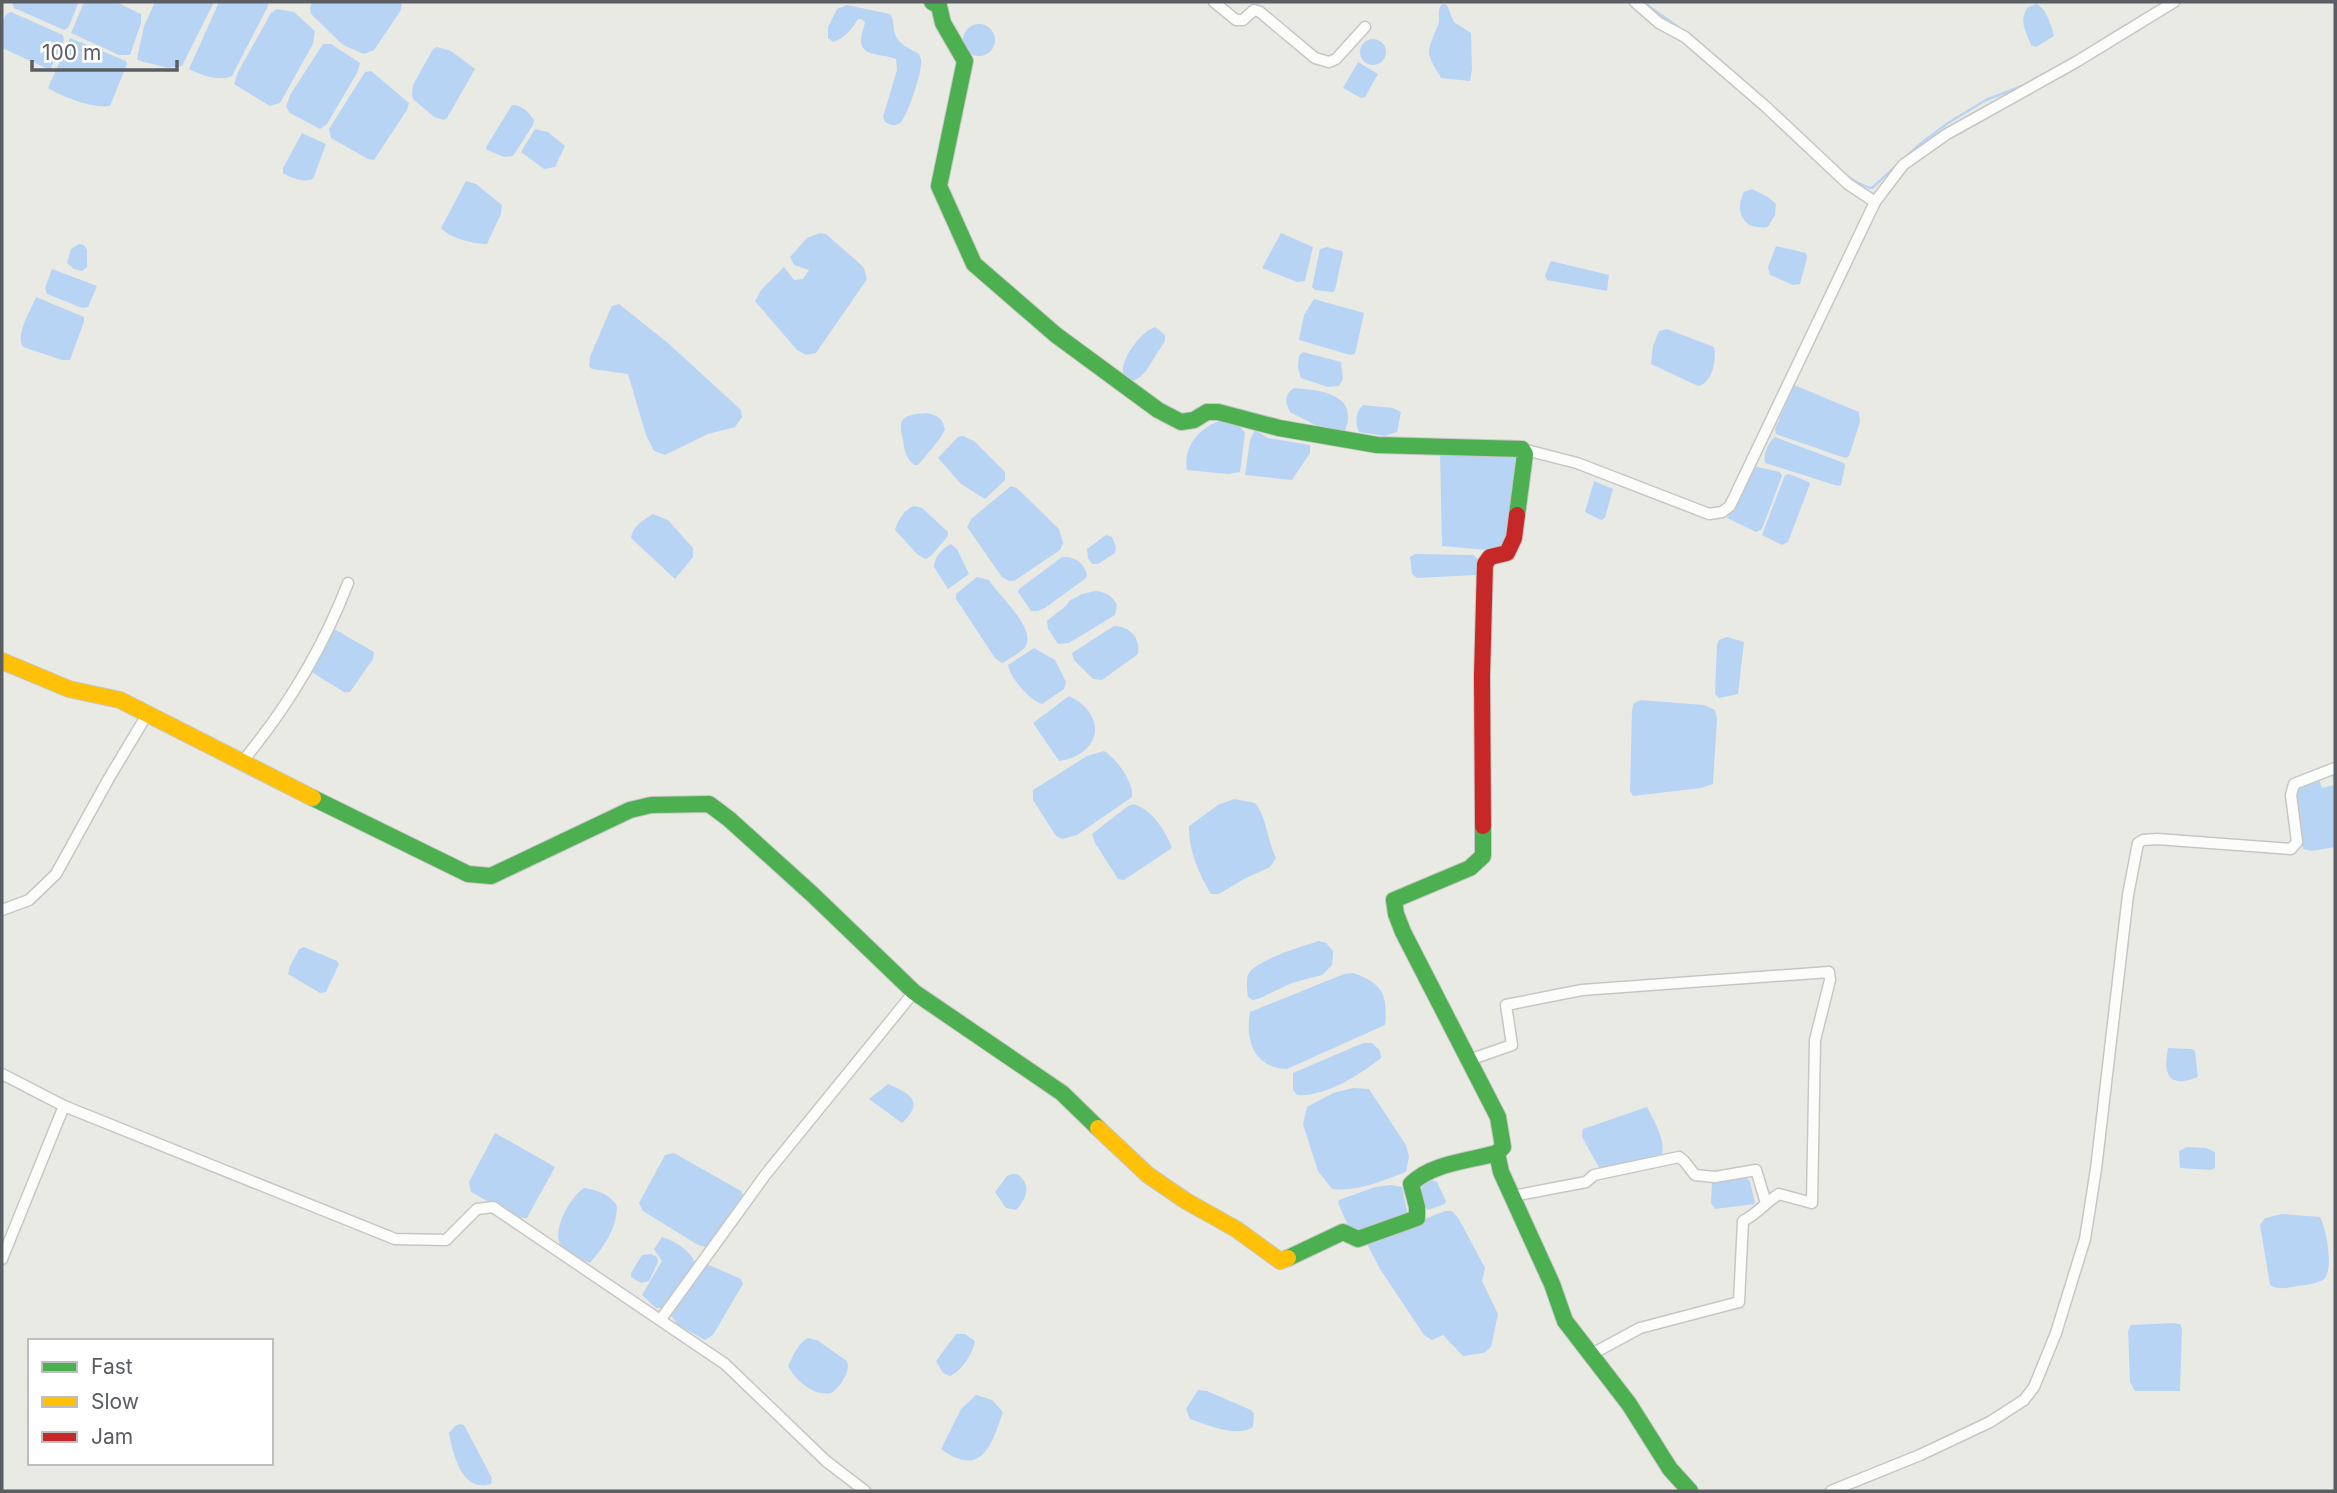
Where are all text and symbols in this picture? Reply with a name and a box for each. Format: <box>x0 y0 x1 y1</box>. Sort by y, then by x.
scale bar <box>32 28 177 72</box>
text: 100 m <box>42 40 101 65</box>
legend <box>28 1339 273 1465</box>
text: Fast <box>91 1354 133 1379</box>
text: Slow <box>91 1389 139 1414</box>
text: Jam <box>91 1424 133 1449</box>

